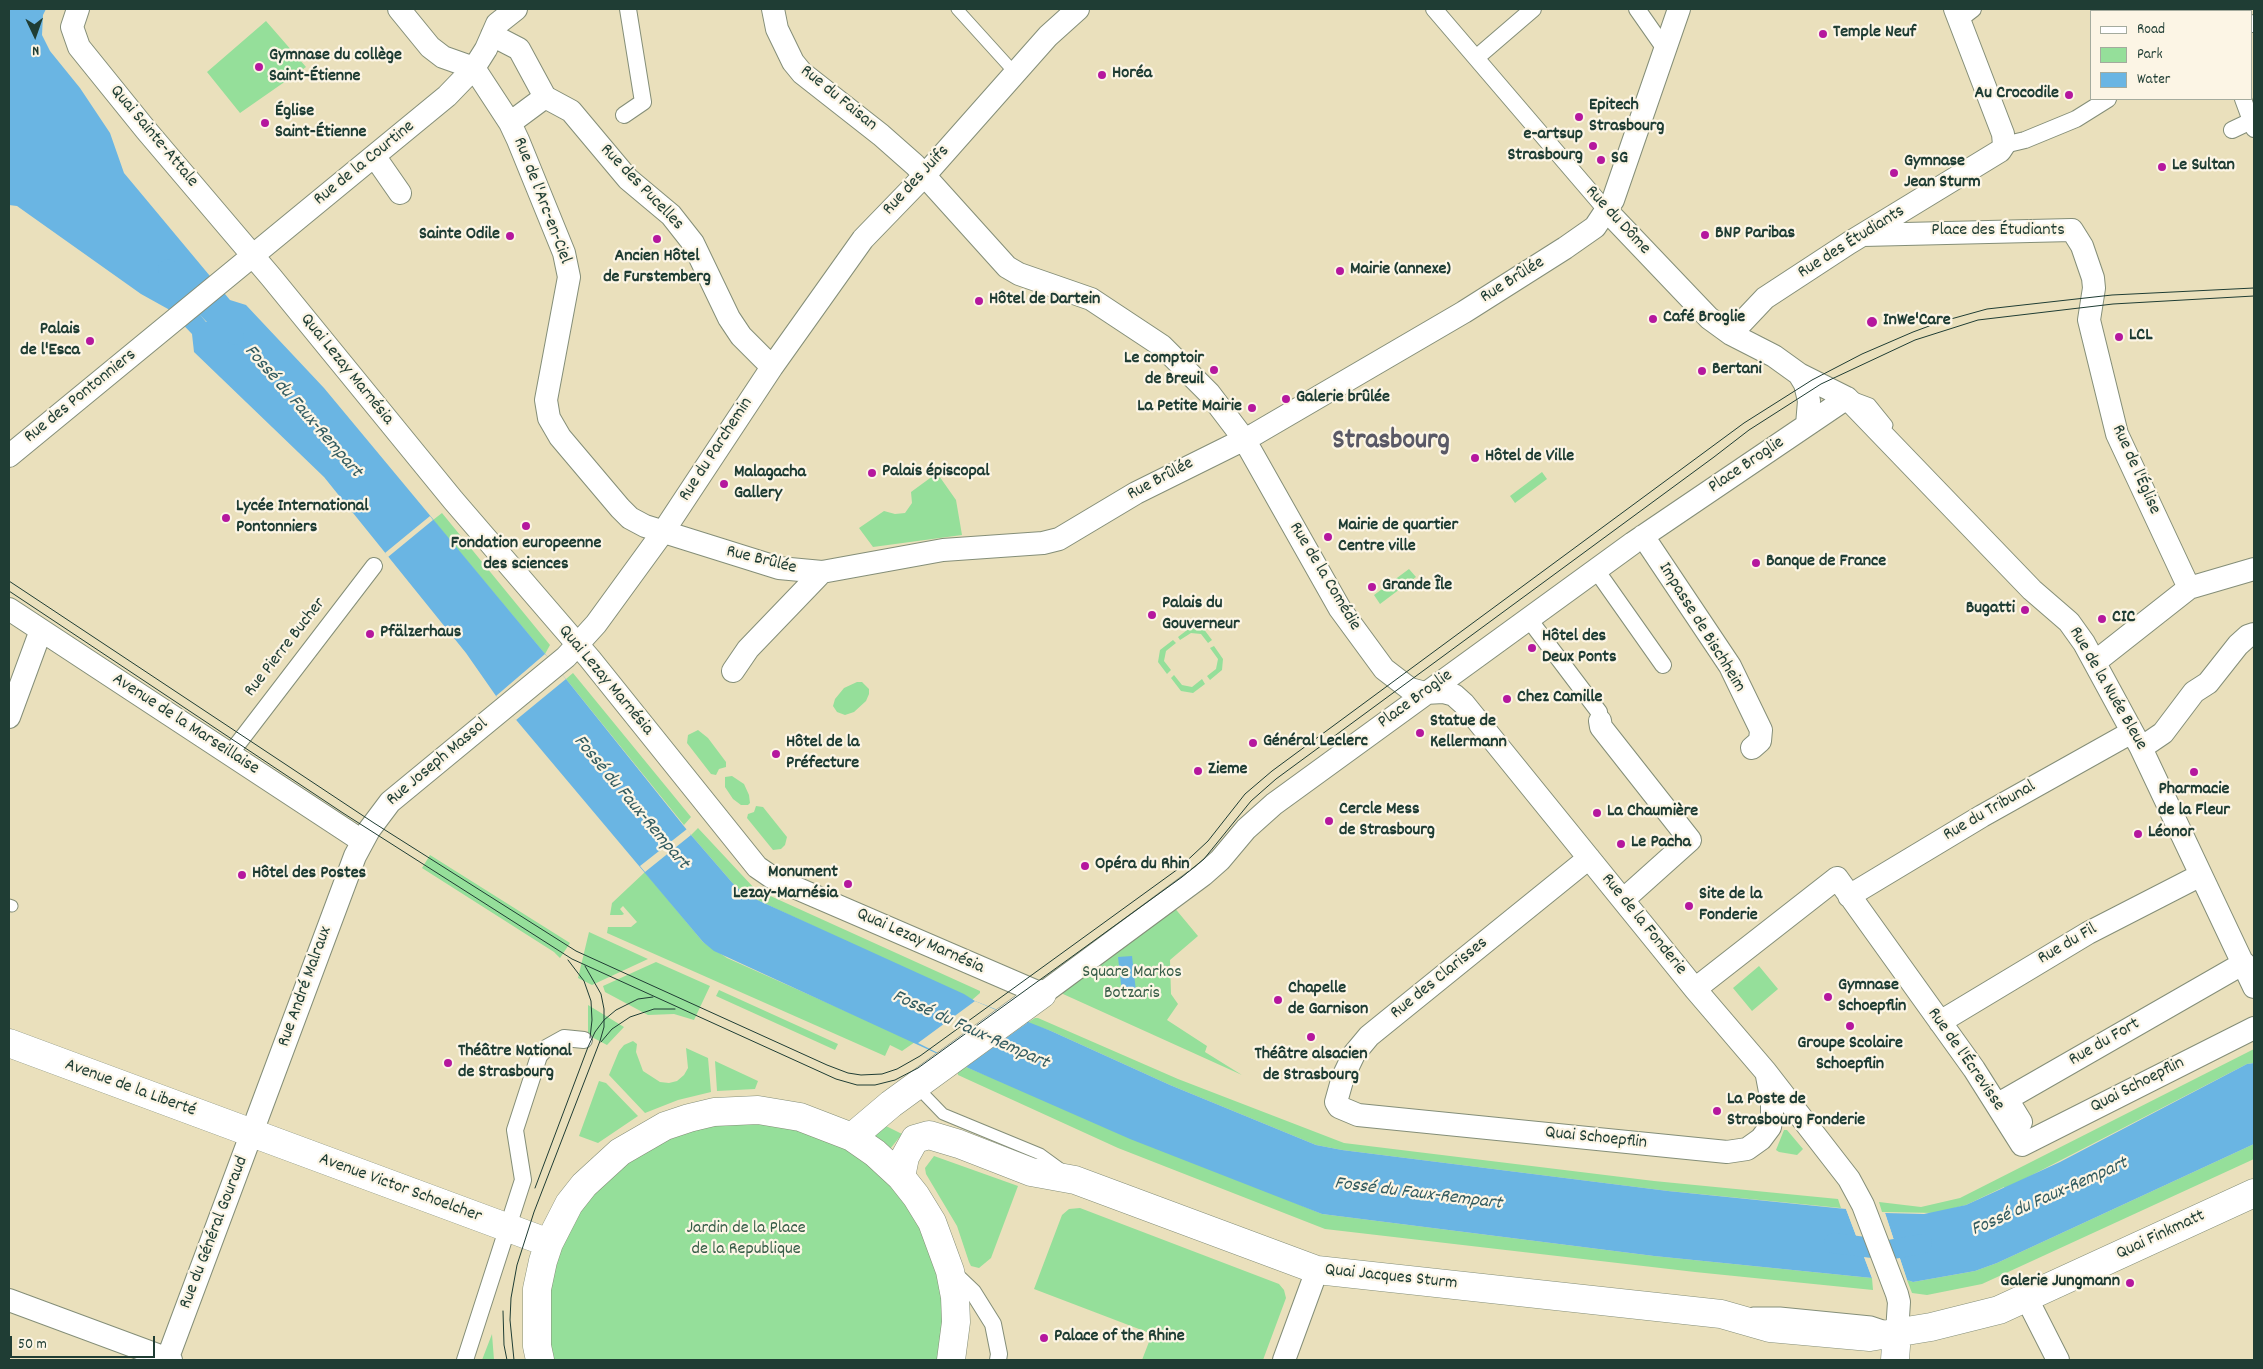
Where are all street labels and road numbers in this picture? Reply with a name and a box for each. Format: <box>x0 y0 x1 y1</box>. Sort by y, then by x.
street label: Rue du Faisan <box>795 61 881 137</box>
street label: Quai Sainte-Attale <box>104 82 202 192</box>
street label: Rue de la Courtine <box>310 117 420 211</box>
street label: Rue de l'Arc-en-Ciel <box>507 135 575 267</box>
street label: Rue des Pucelles <box>594 140 688 236</box>
street label: Rue des Juifs <box>879 141 955 221</box>
street label: Rue du Dôme <box>1580 182 1654 260</box>
street label: Rue des Étudiants <box>1795 202 1909 284</box>
street label: Place des Étudiants <box>1931 221 2065 243</box>
street label: Rue Brûlée <box>1477 253 1549 309</box>
street label: Quai Lezay Marnésia <box>294 310 398 430</box>
street label: Rue des Pontonniers <box>21 345 141 449</box>
street label: Rue du Parchemin <box>675 394 759 506</box>
street label: Rue de l'Église <box>2106 422 2164 518</box>
street label: Place Broglie <box>1705 433 1789 499</box>
street label: Rue Brûlée <box>1124 454 1198 506</box>
street label: Rue de la Comédie <box>1283 519 1365 635</box>
street label: Rue Brûlée <box>724 542 798 580</box>
street label: Impasse de Bischheim <box>1652 559 1750 697</box>
street label: Rue Pierre Bucher <box>241 594 331 702</box>
street label: Quai Lezay Marnésia <box>553 622 657 740</box>
street label: Rue de la Nuée Bleue <box>2063 624 2151 754</box>
street label: Place Broglie <box>1375 666 1457 734</box>
street label: Avenue de la Marseillaise <box>107 669 263 781</box>
street label: Rue Joseph Massol <box>383 714 493 812</box>
street label: Rue du Tribunal <box>1940 777 2040 847</box>
street label: Rue de la Fonderie <box>1595 870 1691 980</box>
street label: Quai Lezay Marnésia <box>853 904 987 980</box>
street label: Rue du Fil <box>2035 920 2101 970</box>
street label: Rue André Malraux <box>274 924 338 1050</box>
street label: Rue des Clarisses <box>1387 933 1493 1025</box>
street label: Rue de l'Écrevisse <box>1922 1004 2008 1116</box>
street label: Rue du Fort <box>2066 1014 2144 1072</box>
street label: Quai Schoepflin <box>2088 1053 2188 1119</box>
street label: Avenue de la Liberté <box>61 1055 199 1123</box>
street label: Quai Schoepflin <box>1544 1123 1648 1155</box>
street label: Avenue Victor Schoelcher <box>316 1149 484 1229</box>
street label: Rue du Général Gouraud <box>176 1154 254 1312</box>
street label: Quai Finkmatt <box>2113 1206 2209 1266</box>
street label: Quai Jacques Sturm <box>1324 1260 1458 1296</box>

